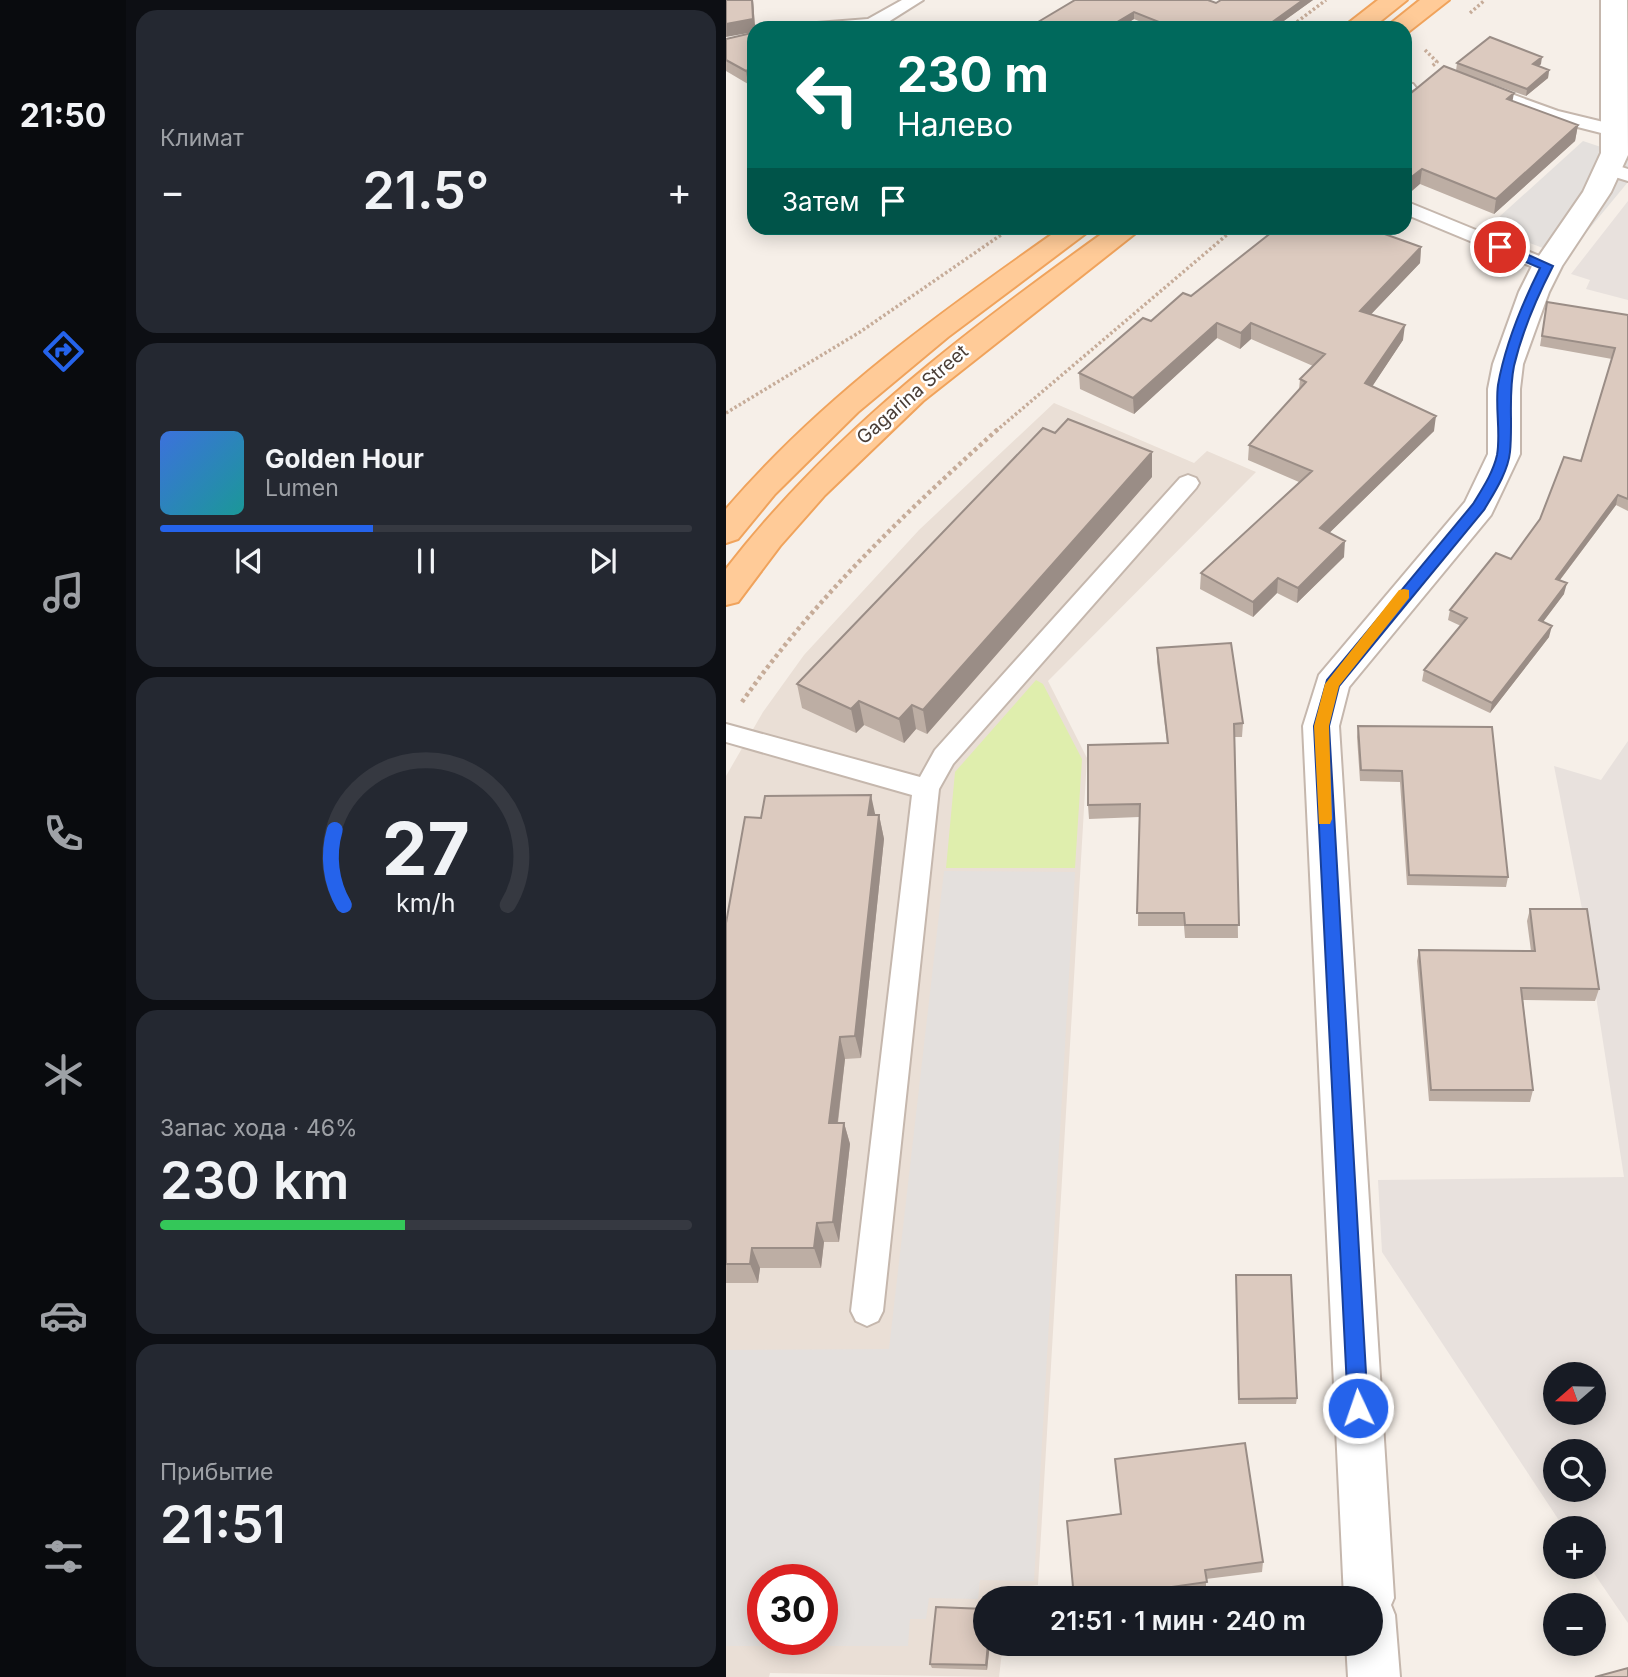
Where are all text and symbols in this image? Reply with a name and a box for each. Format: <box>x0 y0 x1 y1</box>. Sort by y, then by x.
text: 230 m <box>897 45 1049 104</box>
icon: left <box>782 49 873 140</box>
text: 21:50 <box>20 96 106 135</box>
text: Налево <box>897 105 1013 144</box>
text: Климат <box>160 124 244 152</box>
text: 21.5° <box>363 159 489 222</box>
text: − <box>160 168 185 214</box>
text: + <box>667 168 692 214</box>
icon: arrive <box>874 182 912 220</box>
text: Затем <box>782 186 860 217</box>
pin <box>1470 217 1530 277</box>
icon: arrive <box>1481 228 1519 266</box>
icon: directions <box>39 327 88 376</box>
street label: Gagarina Street <box>852 340 973 449</box>
text: Golden Hour <box>265 443 424 474</box>
text: Lumen <box>265 474 339 502</box>
icon: previous <box>230 542 268 580</box>
icon: pause <box>407 542 445 580</box>
icon: next <box>584 542 622 580</box>
icon: music <box>39 568 88 617</box>
text: 27 <box>382 804 470 893</box>
icon: phone <box>39 809 88 858</box>
text: km/h <box>396 887 456 917</box>
icon: climate <box>39 1050 88 1099</box>
text: Запас хода · 46% <box>160 1114 358 1142</box>
text: 230 km <box>160 1149 349 1212</box>
icon: car <box>39 1291 88 1340</box>
north arrow <box>1543 1362 1606 1424</box>
map controls <box>1543 1362 1606 1656</box>
position arrow <box>1321 1371 1395 1445</box>
button: search <box>1543 1439 1606 1502</box>
text: Прибытие <box>160 1458 273 1486</box>
text: 21:51 <box>160 1493 286 1556</box>
button: + <box>1543 1516 1606 1579</box>
icon: filters <box>39 1532 88 1581</box>
speed limit sign: 30 <box>747 1564 838 1655</box>
button: − <box>1543 1593 1606 1656</box>
text: 21:51 · 1 мин · 240 m <box>1050 1605 1306 1636</box>

